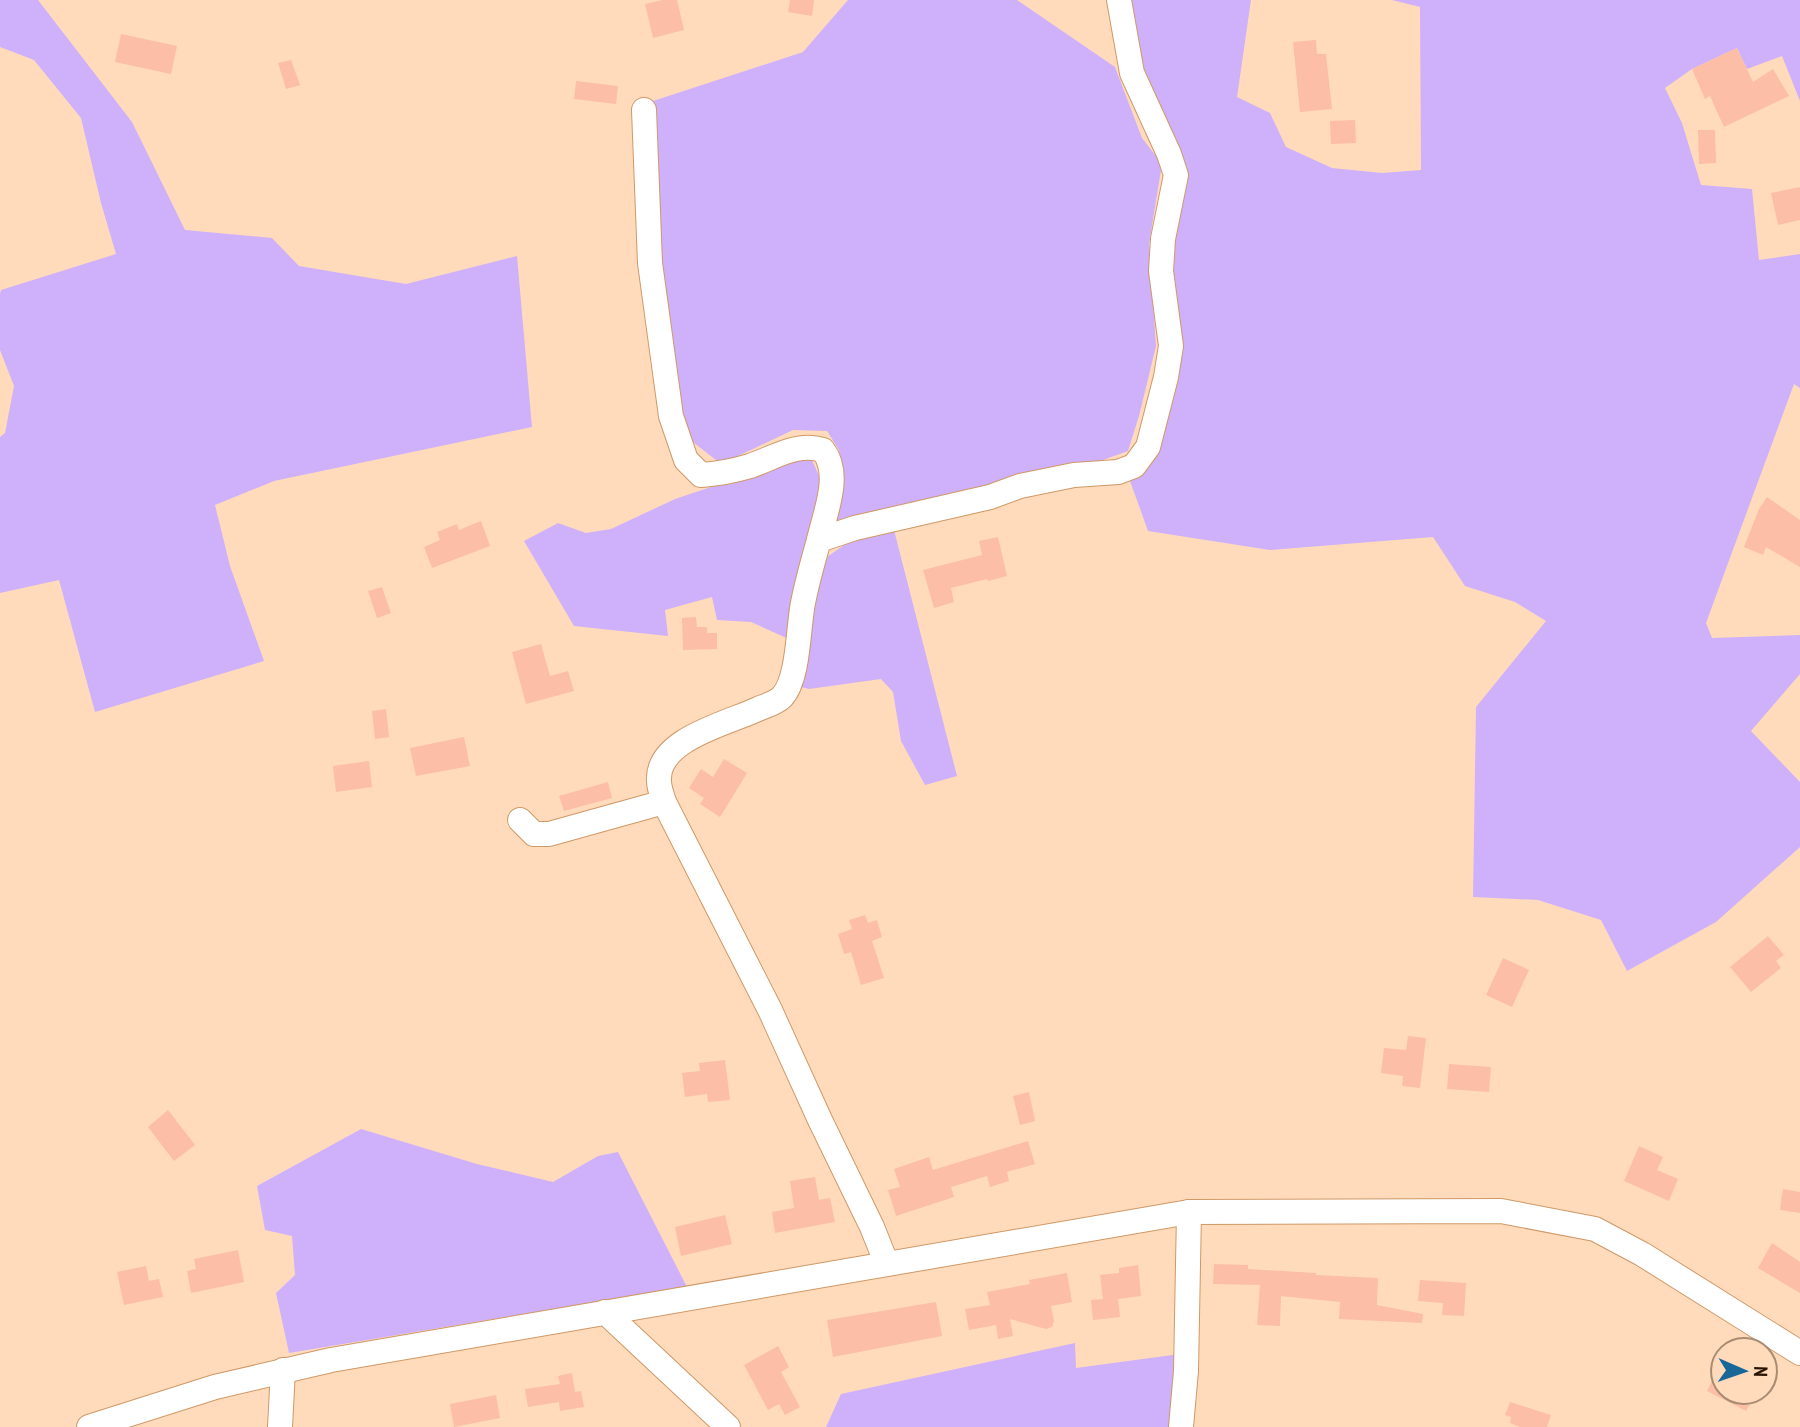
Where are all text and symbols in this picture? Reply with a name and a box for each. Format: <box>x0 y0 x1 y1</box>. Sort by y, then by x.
north arrow <box>1709 1336 1779 1406</box>
text: N <box>1749 1366 1773 1377</box>

